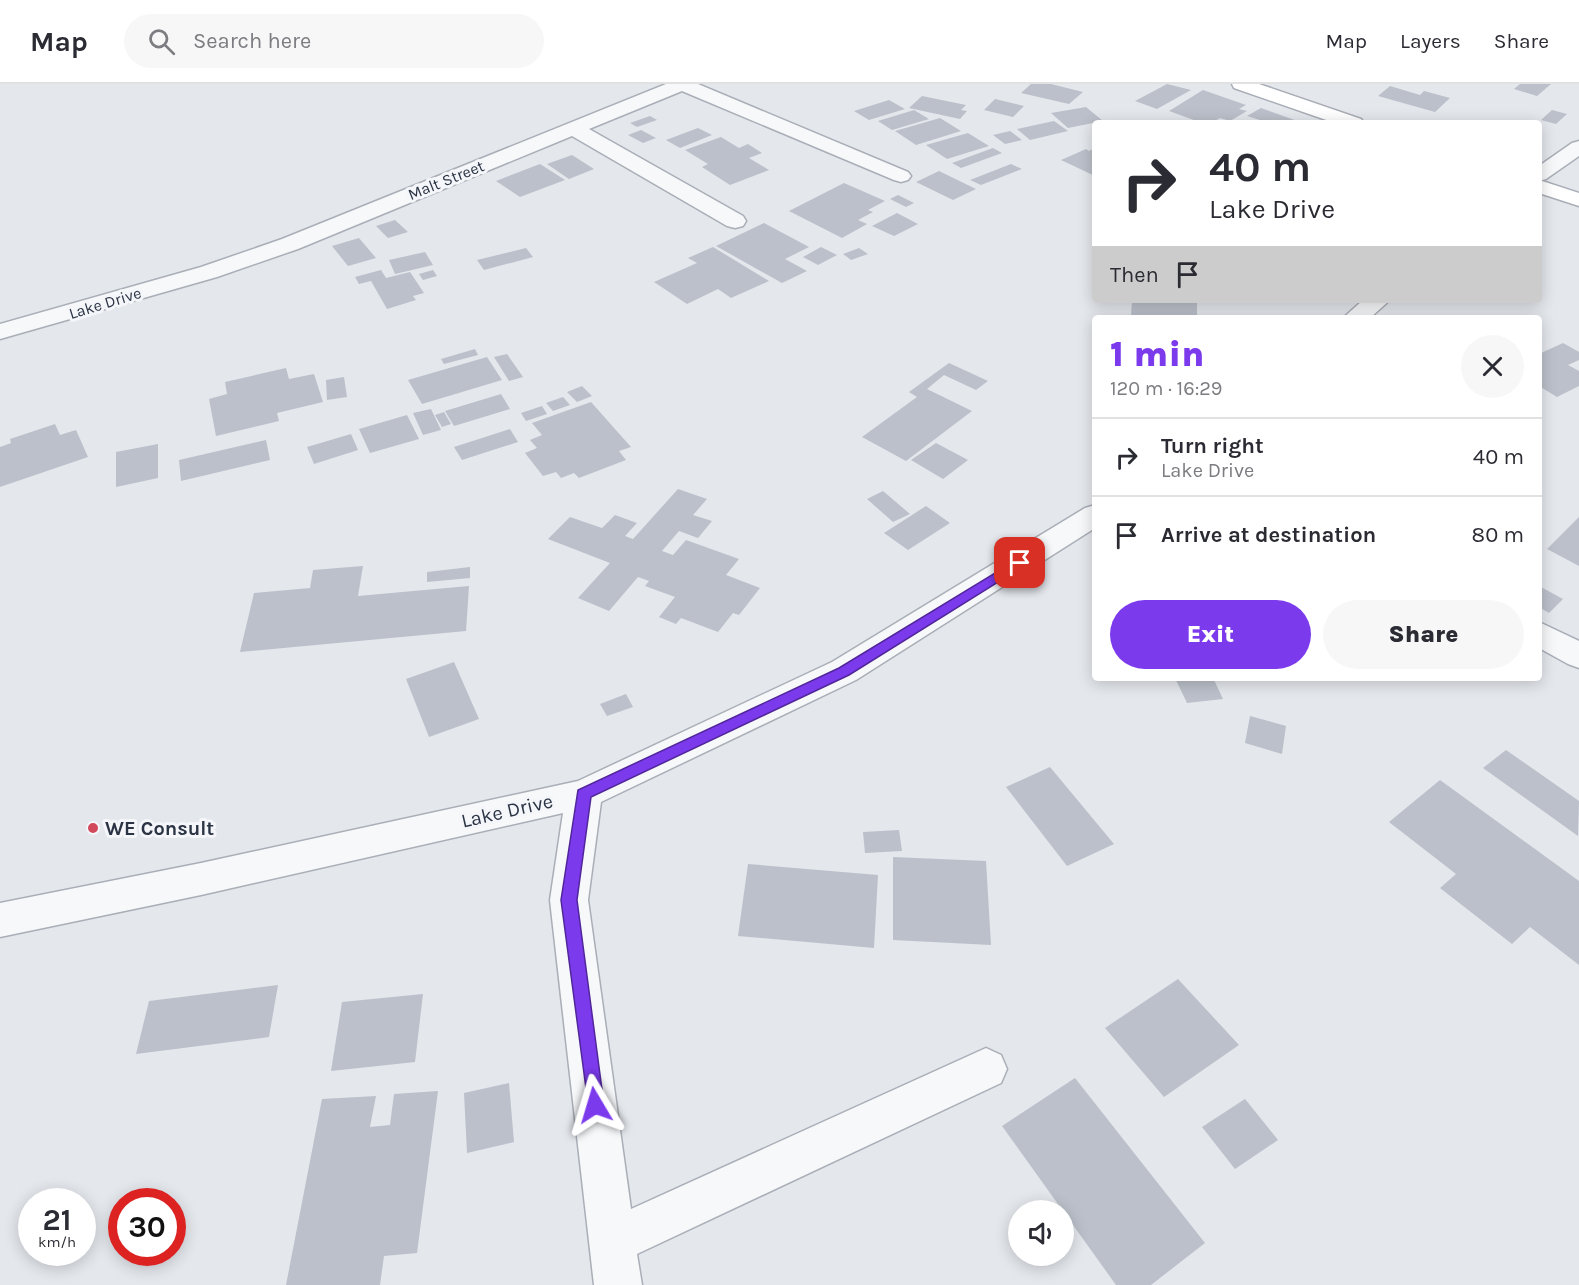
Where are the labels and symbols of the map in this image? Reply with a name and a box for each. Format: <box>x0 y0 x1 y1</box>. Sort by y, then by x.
street label: Malt Street <box>405 156 487 204</box>
street label: Lake Drive <box>67 283 143 323</box>
pin <box>994 537 1045 588</box>
street label: Lake Drive <box>459 789 555 833</box>
place label: WE Consult <box>105 817 214 840</box>
marker: WE Consult <box>86 821 100 835</box>
position arrow <box>563 1073 627 1137</box>
speed limit sign: 30 <box>108 1188 186 1266</box>

